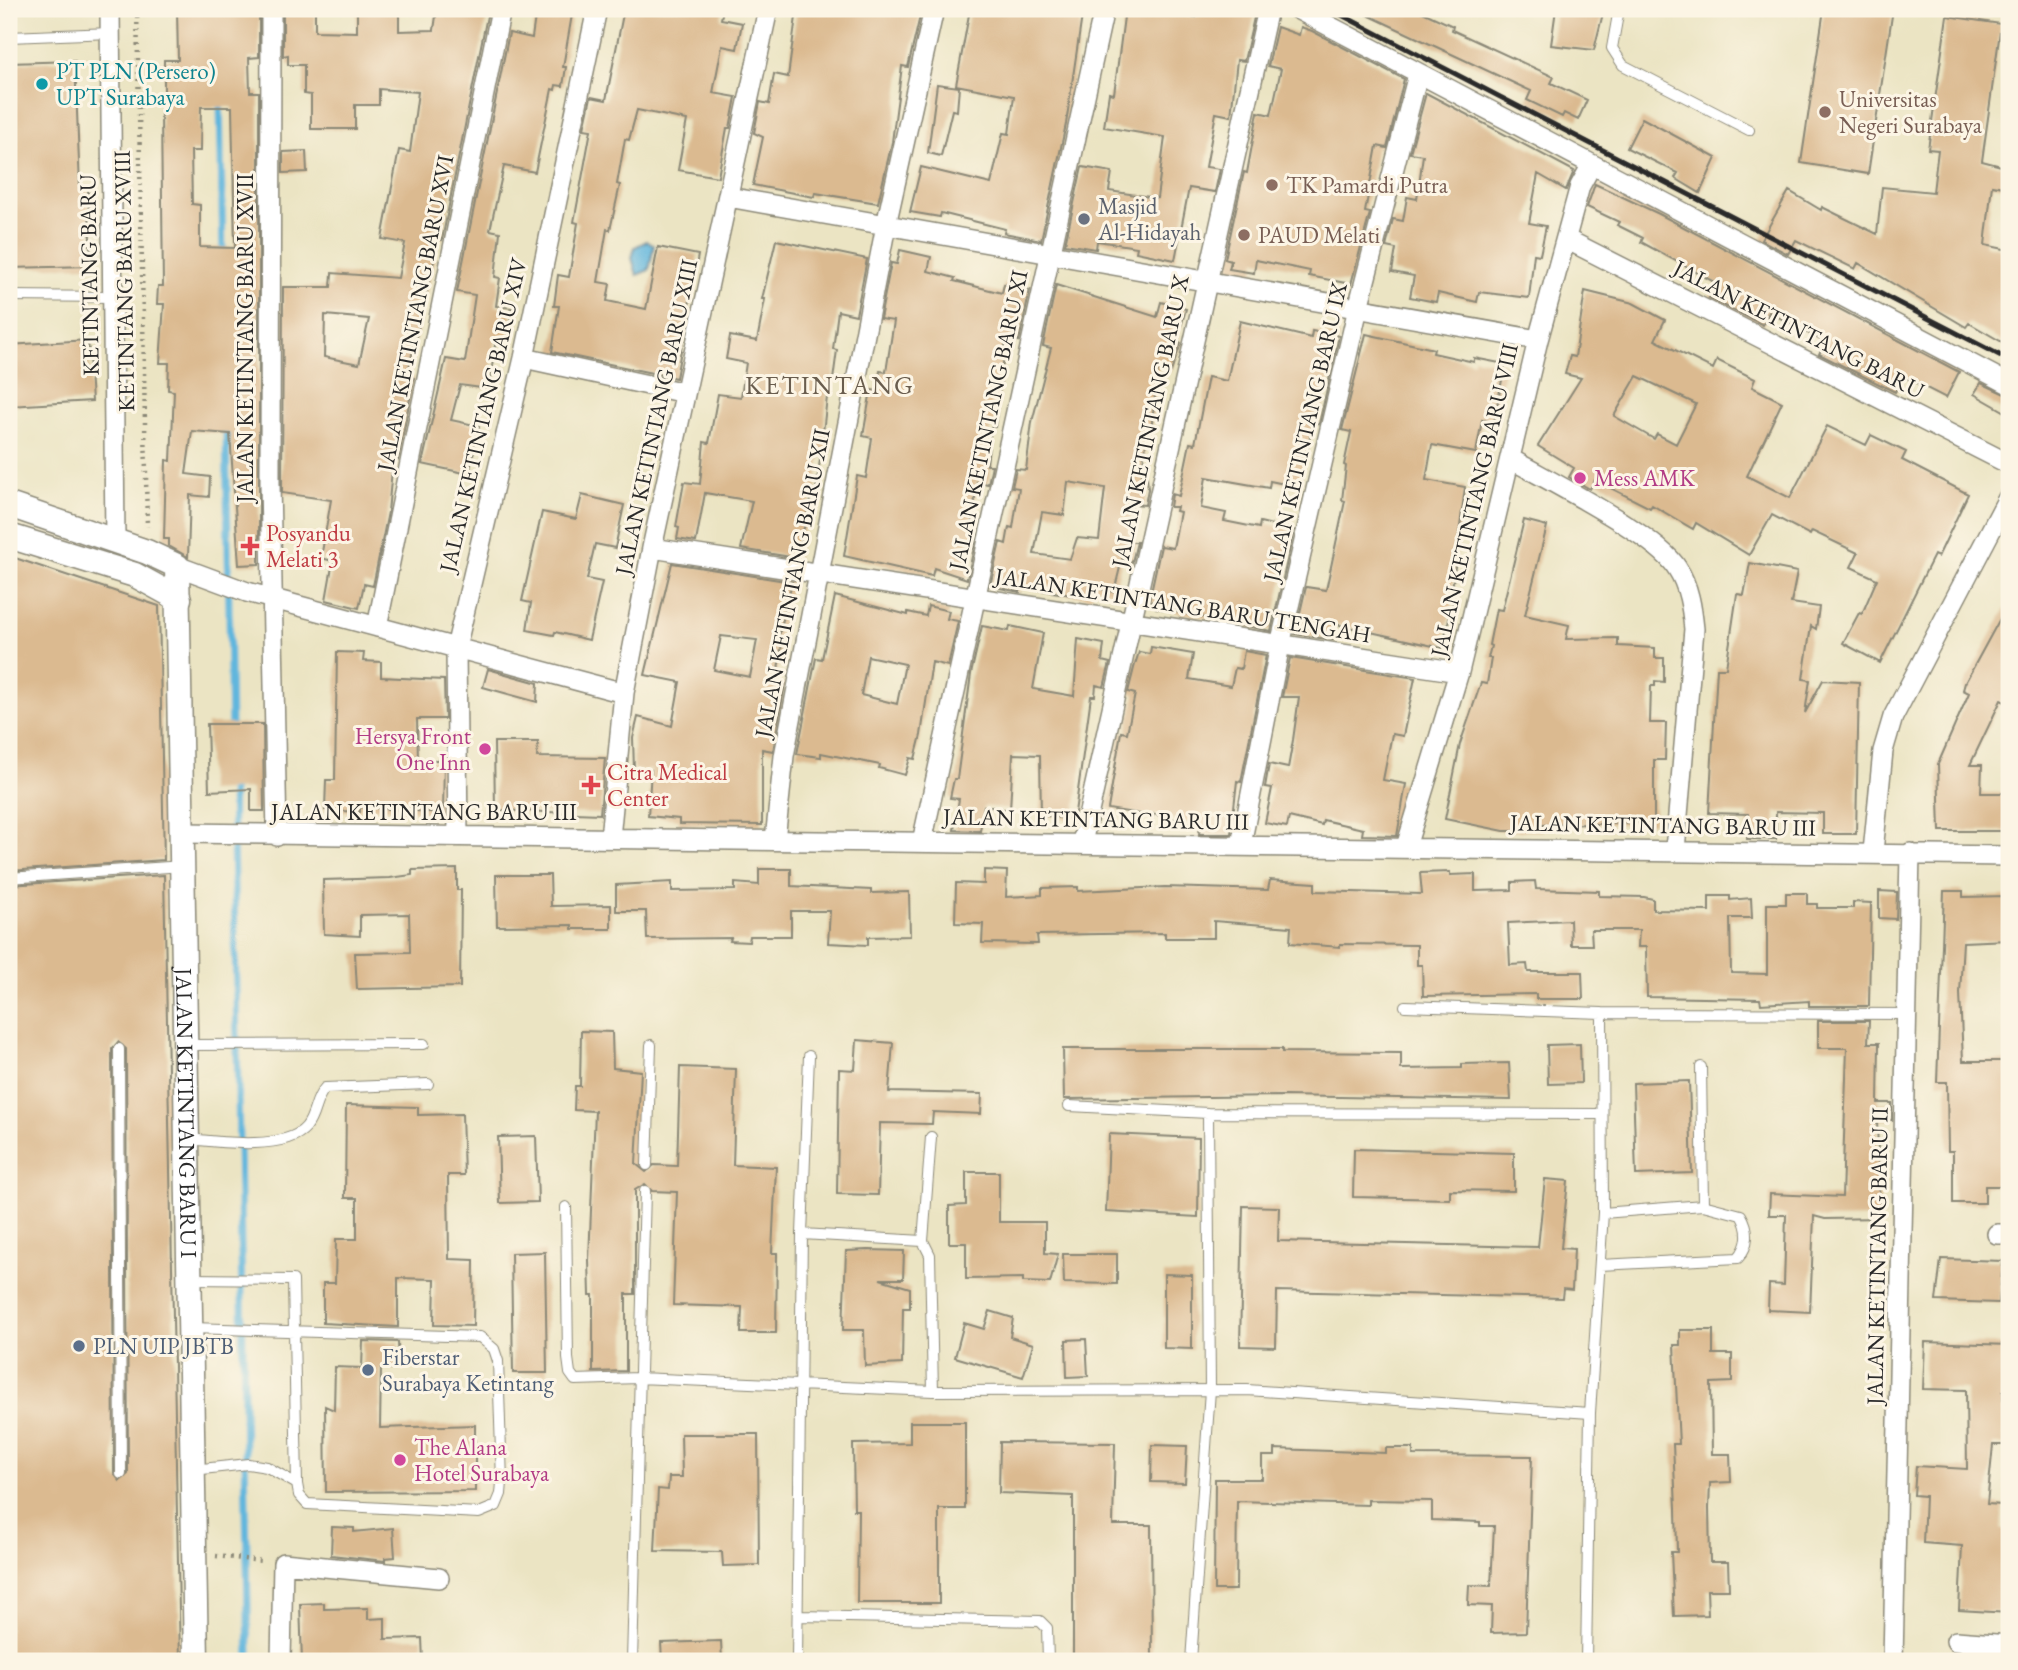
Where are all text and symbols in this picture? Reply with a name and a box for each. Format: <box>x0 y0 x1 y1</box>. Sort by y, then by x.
place label: PT PLN (Persero) UPT Surabaya <box>56 56 216 112</box>
marker: PT PLN (Persero) UPT Surabaya <box>34 76 50 92</box>
place label: Universitas Negeri Surabaya <box>1839 84 1983 140</box>
marker: Universitas Negeri Surabaya <box>1817 104 1833 120</box>
street label: KETINTANG BARU XVIII <box>107 150 141 412</box>
street label: JALAN KETINTANG BARU XVI <box>369 152 460 476</box>
place label: TK Pamardi Putra <box>1286 170 1449 200</box>
street label: JALAN KETINTANG BARU XVII <box>230 173 260 505</box>
street label: KETINTANG BARU <box>72 174 106 376</box>
marker: TK Pamardi Putra <box>1264 177 1280 193</box>
place label: Masjid Al-Hidayah <box>1097 191 1201 247</box>
marker: Masjid Al-Hidayah <box>1076 211 1092 227</box>
place label: PAUD Melati <box>1258 220 1381 250</box>
marker: PAUD Melati <box>1236 227 1252 243</box>
street label: JALAN KETINTANG BARU <box>1667 252 1930 405</box>
street label: JALAN KETINTANG BARU XIV <box>432 254 534 577</box>
street label: JALAN KETINTANG BARU XIII <box>607 256 704 580</box>
street label: JALAN KETINTANG BARU XI <box>941 267 1035 575</box>
street label: JALAN KETINTANG BARU X <box>1104 271 1196 572</box>
street label: JALAN KETINTANG BARU IX <box>1255 279 1354 587</box>
street label: JALAN KETINTANG BARU VIII <box>1423 340 1525 662</box>
district label: KETINTANG <box>745 368 915 402</box>
street label: JALAN KETINTANG BARU XII <box>747 426 837 742</box>
place label: Mess AMK <box>1594 463 1695 493</box>
marker: Mess AMK <box>1572 470 1588 486</box>
place label: Posyandu Melati 3 <box>266 518 351 574</box>
marker: Posyandu Melati 3 <box>240 536 260 556</box>
street label: JALAN KETINTANG BARU TENGAH <box>991 560 1373 650</box>
place label: Hersya Front One Inn <box>355 721 472 777</box>
marker: Hersya Front One Inn <box>477 741 493 757</box>
place label: Citra Medical Center <box>607 757 728 813</box>
marker: Citra Medical Center <box>581 775 601 795</box>
street label: JALAN KETINTANG BARU III <box>269 797 577 827</box>
street label: JALAN KETINTANG BARU III <box>941 801 1249 837</box>
street label: JALAN KETINTANG BARU III <box>1508 807 1816 843</box>
street label: JALAN KETINTANG BARU I <box>169 966 204 1259</box>
street label: JALAN KETINTANG BARU II <box>1859 1107 1895 1407</box>
place label: PLN UIP JBTB <box>93 1331 234 1361</box>
marker: PLN UIP JBTB <box>71 1338 87 1354</box>
place label: Fiberstar Surabaya Ketintang <box>382 1342 555 1398</box>
marker: Fiberstar Surabaya Ketintang <box>360 1362 376 1378</box>
place label: The Alana Hotel Surabaya <box>414 1432 550 1488</box>
marker: The Alana Hotel Surabaya <box>392 1452 408 1468</box>

